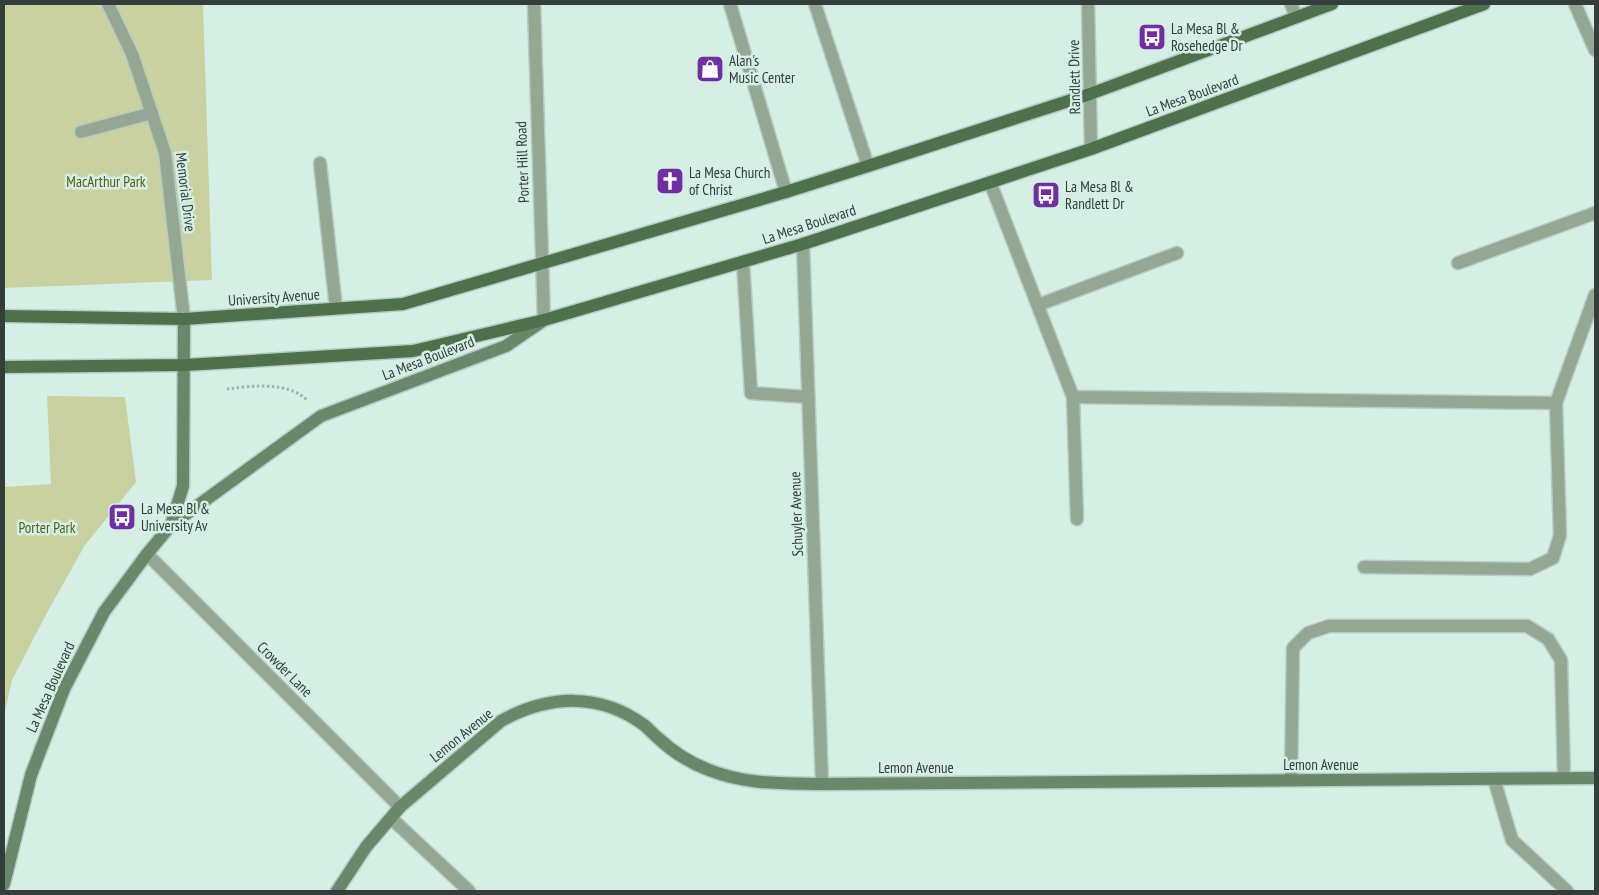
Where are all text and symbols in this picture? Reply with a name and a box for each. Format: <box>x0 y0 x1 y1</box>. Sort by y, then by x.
place label: La Mesa Bl & Rosehedge Dr <box>1171 19 1243 55</box>
bus stop icon: La Mesa Bl & Rosehedge Dr <box>1137 22 1167 52</box>
street label: Randlett Drive <box>1064 40 1084 114</box>
place label: Alan's Music Center <box>729 51 796 87</box>
shop icon: Alan's Music Center <box>695 54 725 84</box>
street label: La Mesa Boulevard <box>1143 69 1241 121</box>
street label: Porter Hill Road <box>511 121 533 203</box>
street label: Memorial Drive <box>172 151 200 233</box>
place label: La Mesa Church of Christ <box>689 163 770 199</box>
church icon: La Mesa Church of Christ <box>655 166 685 196</box>
park label: MacArthur Park <box>66 172 146 191</box>
place label: La Mesa Bl & Randlett Dr <box>1065 177 1134 213</box>
bus stop icon: La Mesa Bl & Randlett Dr <box>1031 180 1061 210</box>
street label: La Mesa Boulevard <box>760 200 858 248</box>
street label: University Avenue <box>227 284 321 310</box>
street label: La Mesa Boulevard <box>379 332 477 384</box>
street label: Schuyler Avenue <box>785 471 807 557</box>
place label: La Mesa Bl & University Av <box>141 499 210 535</box>
bus stop icon: La Mesa Bl & University Av <box>107 502 137 532</box>
park label: Porter Park <box>18 518 76 537</box>
street label: Crowder Lane <box>253 637 317 701</box>
street label: La Mesa Boulevard <box>22 639 78 735</box>
street label: Lemon Avenue <box>426 704 496 766</box>
street label: Lemon Avenue <box>1283 755 1359 774</box>
street label: Lemon Avenue <box>878 758 954 777</box>

